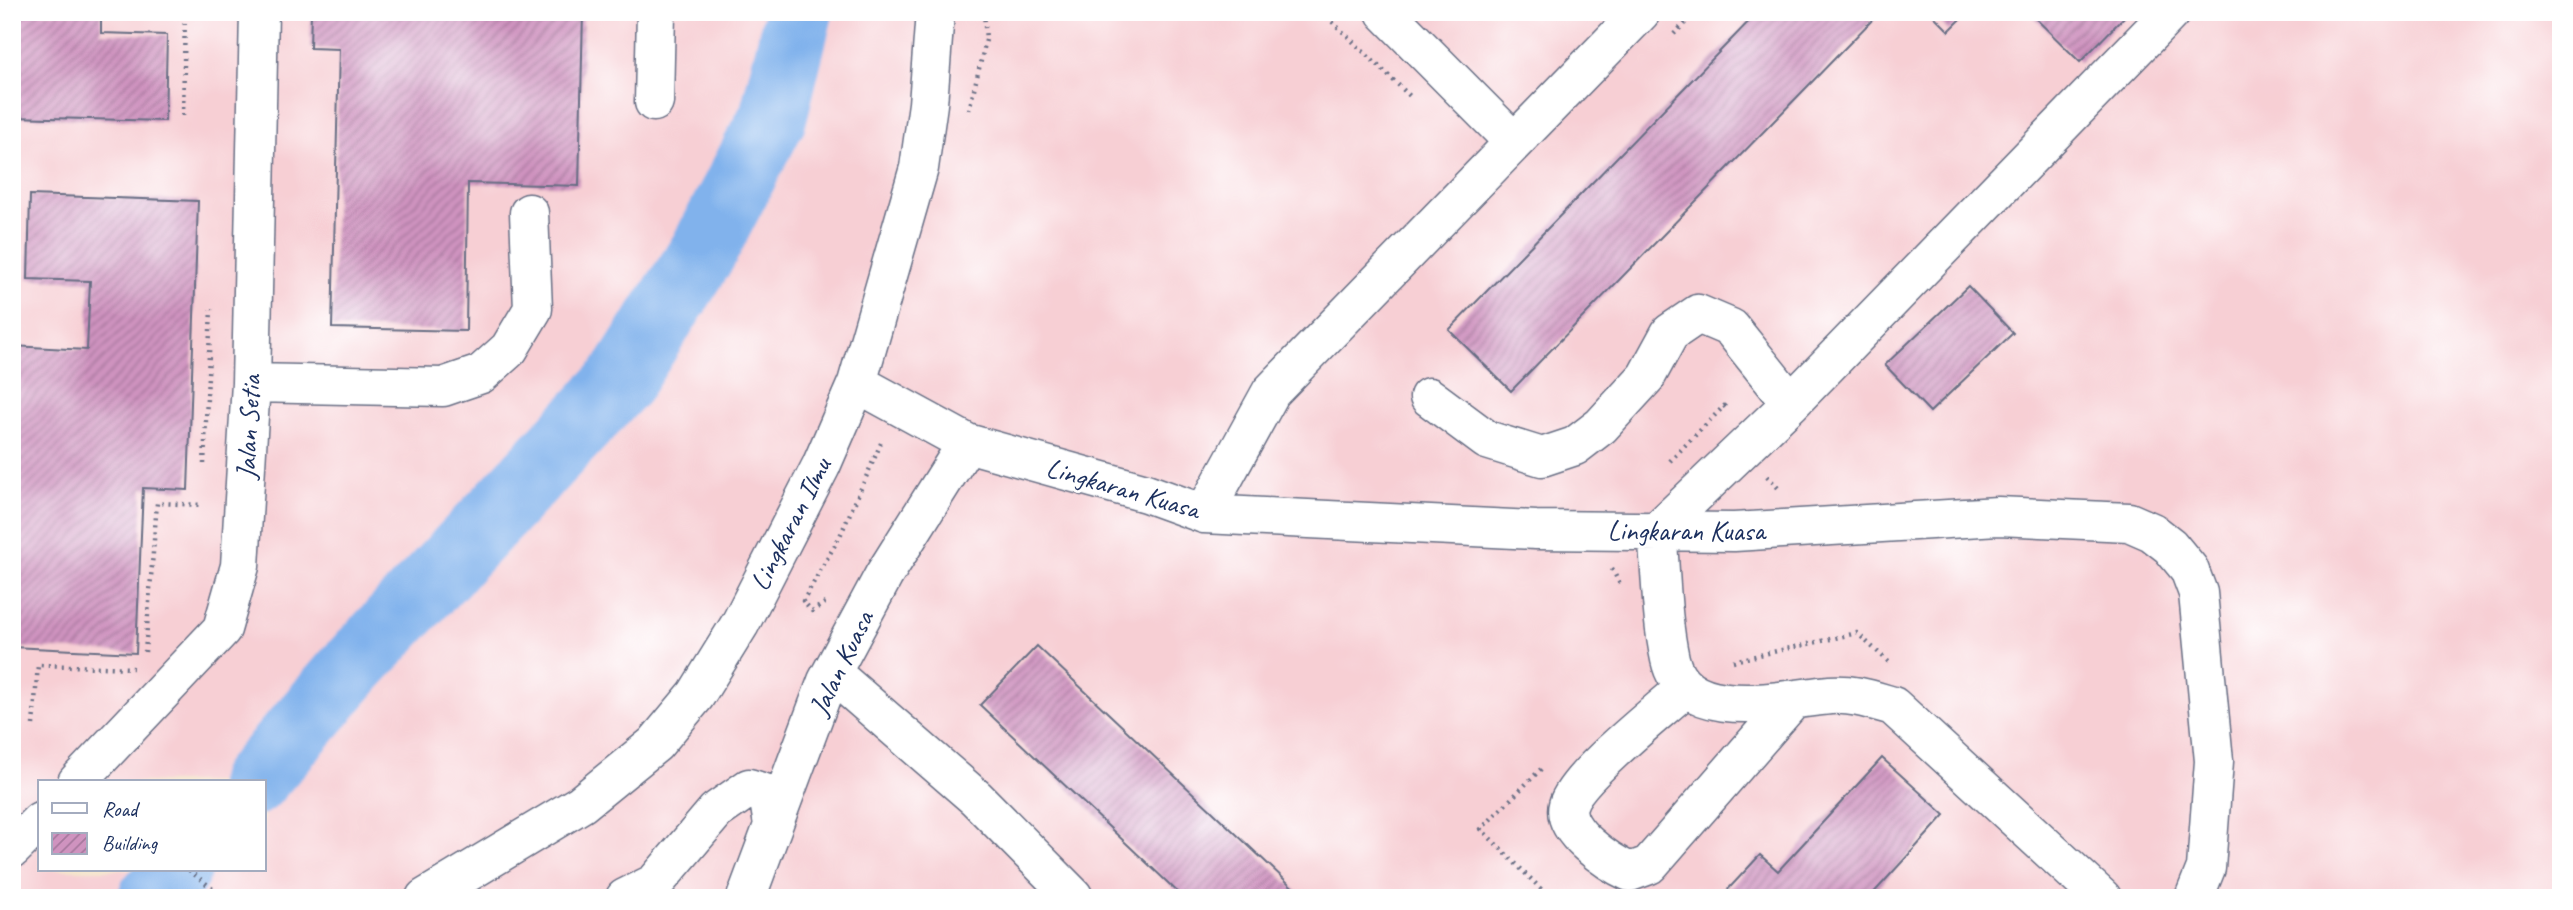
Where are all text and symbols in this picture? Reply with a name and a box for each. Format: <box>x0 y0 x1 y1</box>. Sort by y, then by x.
street label: Jalan Setia <box>228 372 268 482</box>
street label: Lingkaran Ilmu <box>742 450 839 596</box>
street label: Lingkaran Kuasa <box>1043 450 1206 527</box>
street label: Lingkaran Kuasa <box>1607 513 1767 548</box>
street label: Jalan Kuasa <box>800 604 882 723</box>
legend <box>38 780 266 872</box>
text: Road <box>102 796 141 822</box>
text: Building <box>102 830 159 856</box>

